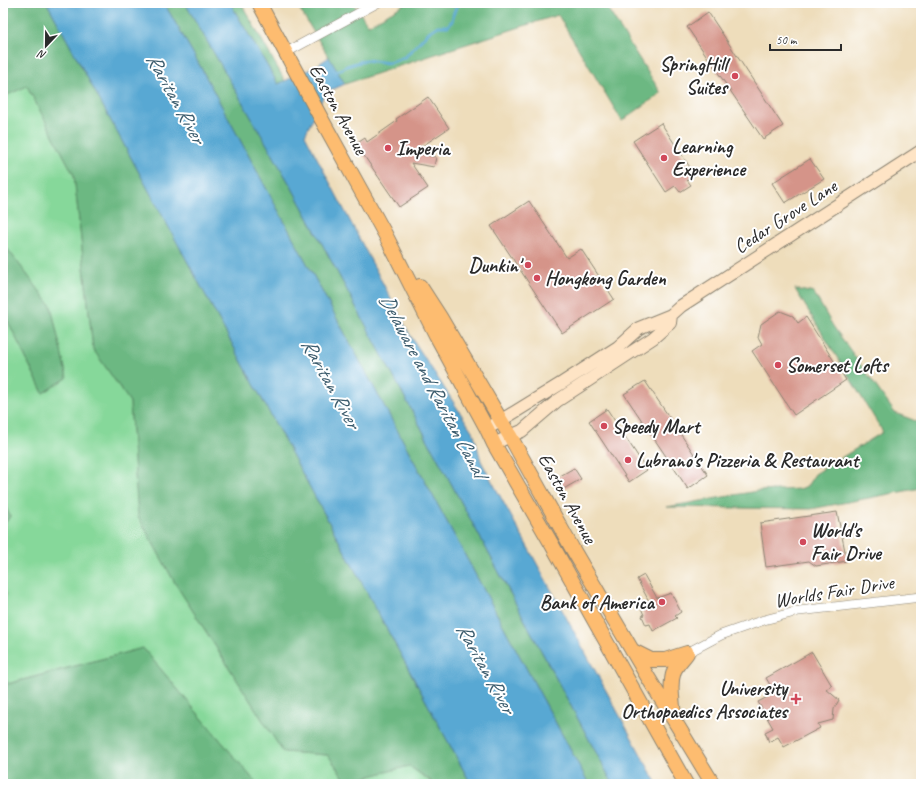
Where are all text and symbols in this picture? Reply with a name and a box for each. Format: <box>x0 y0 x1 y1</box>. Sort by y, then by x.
north arrow <box>26 26 66 66</box>
scale bar <box>770 26 841 52</box>
text: 50 m <box>776 32 798 48</box>
text: N <box>34 47 48 63</box>
water label: Raritan River <box>141 49 213 150</box>
place label: SpringHill Suites <box>659 52 730 100</box>
street label: Easton Avenue <box>303 60 374 160</box>
marker: SpringHill Suites <box>730 71 740 81</box>
place label: Learning Experience <box>672 134 747 182</box>
place label: Imperia <box>396 136 451 161</box>
marker: Imperia <box>383 143 393 153</box>
marker: Learning Experience <box>659 153 669 163</box>
street label: Cedar Grove Lane <box>729 173 843 259</box>
place label: Dunkin' <box>469 253 525 278</box>
marker: Dunkin' <box>523 260 533 270</box>
place label: Hongkong Garden <box>545 266 666 291</box>
marker: Hongkong Garden <box>532 273 542 283</box>
water label: Delaware and Raritan Canal <box>374 289 496 487</box>
water label: Raritan River <box>296 334 368 435</box>
place label: Somerset Lofts <box>786 353 890 378</box>
marker: Somerset Lofts <box>773 360 783 370</box>
place label: Speedy Mart <box>612 414 702 439</box>
marker: Speedy Mart <box>599 421 609 431</box>
place label: Lubrano's Pizzeria & Restaurant <box>636 448 860 473</box>
street label: Easton Avenue <box>532 449 603 549</box>
marker: Lubrano's Pizzeria & Restaurant <box>623 455 633 465</box>
place label: World's Fair Drive <box>811 518 883 566</box>
marker: World's Fair Drive <box>798 537 808 547</box>
street label: Worlds Fair Drive <box>773 570 897 613</box>
place label: Bank of America <box>540 590 656 615</box>
marker: Bank of America <box>657 597 667 607</box>
water label: Raritan River <box>451 619 523 720</box>
place label: University Orthopaedics Associates <box>621 676 789 724</box>
marker: University Orthopaedics Associates <box>790 693 802 705</box>

